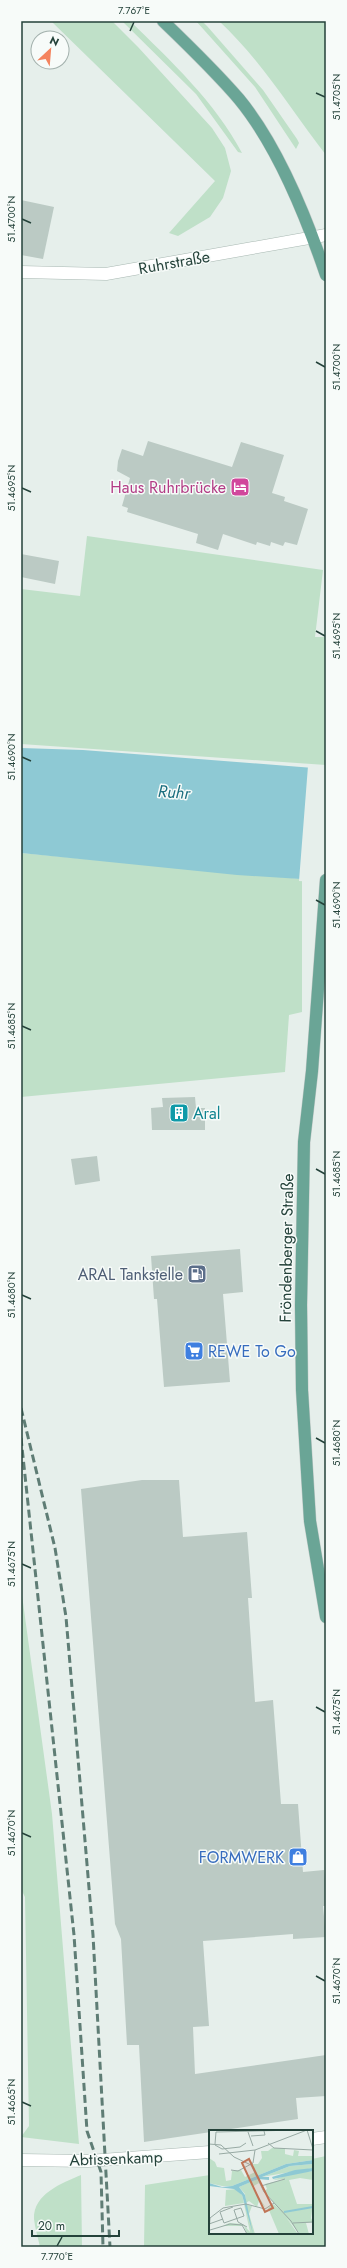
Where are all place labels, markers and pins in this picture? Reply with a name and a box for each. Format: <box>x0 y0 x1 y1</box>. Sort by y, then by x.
place label: Haus Ruhrbrücke <box>110 476 226 499</box>
hotel icon: Haus Ruhrbrücke <box>229 476 251 498</box>
building icon: Aral <box>168 1102 190 1124</box>
place label: Aral <box>193 1102 220 1125</box>
place label: ARAL Tankstelle <box>78 1263 183 1286</box>
fuel station icon: ARAL Tankstelle <box>186 1263 208 1285</box>
supermarket icon: REWE To Go <box>183 1340 205 1362</box>
place label: REWE To Go <box>208 1340 296 1363</box>
place label: FORMWERK <box>199 1846 284 1869</box>
shop icon: FORMWERK <box>287 1846 309 1868</box>

